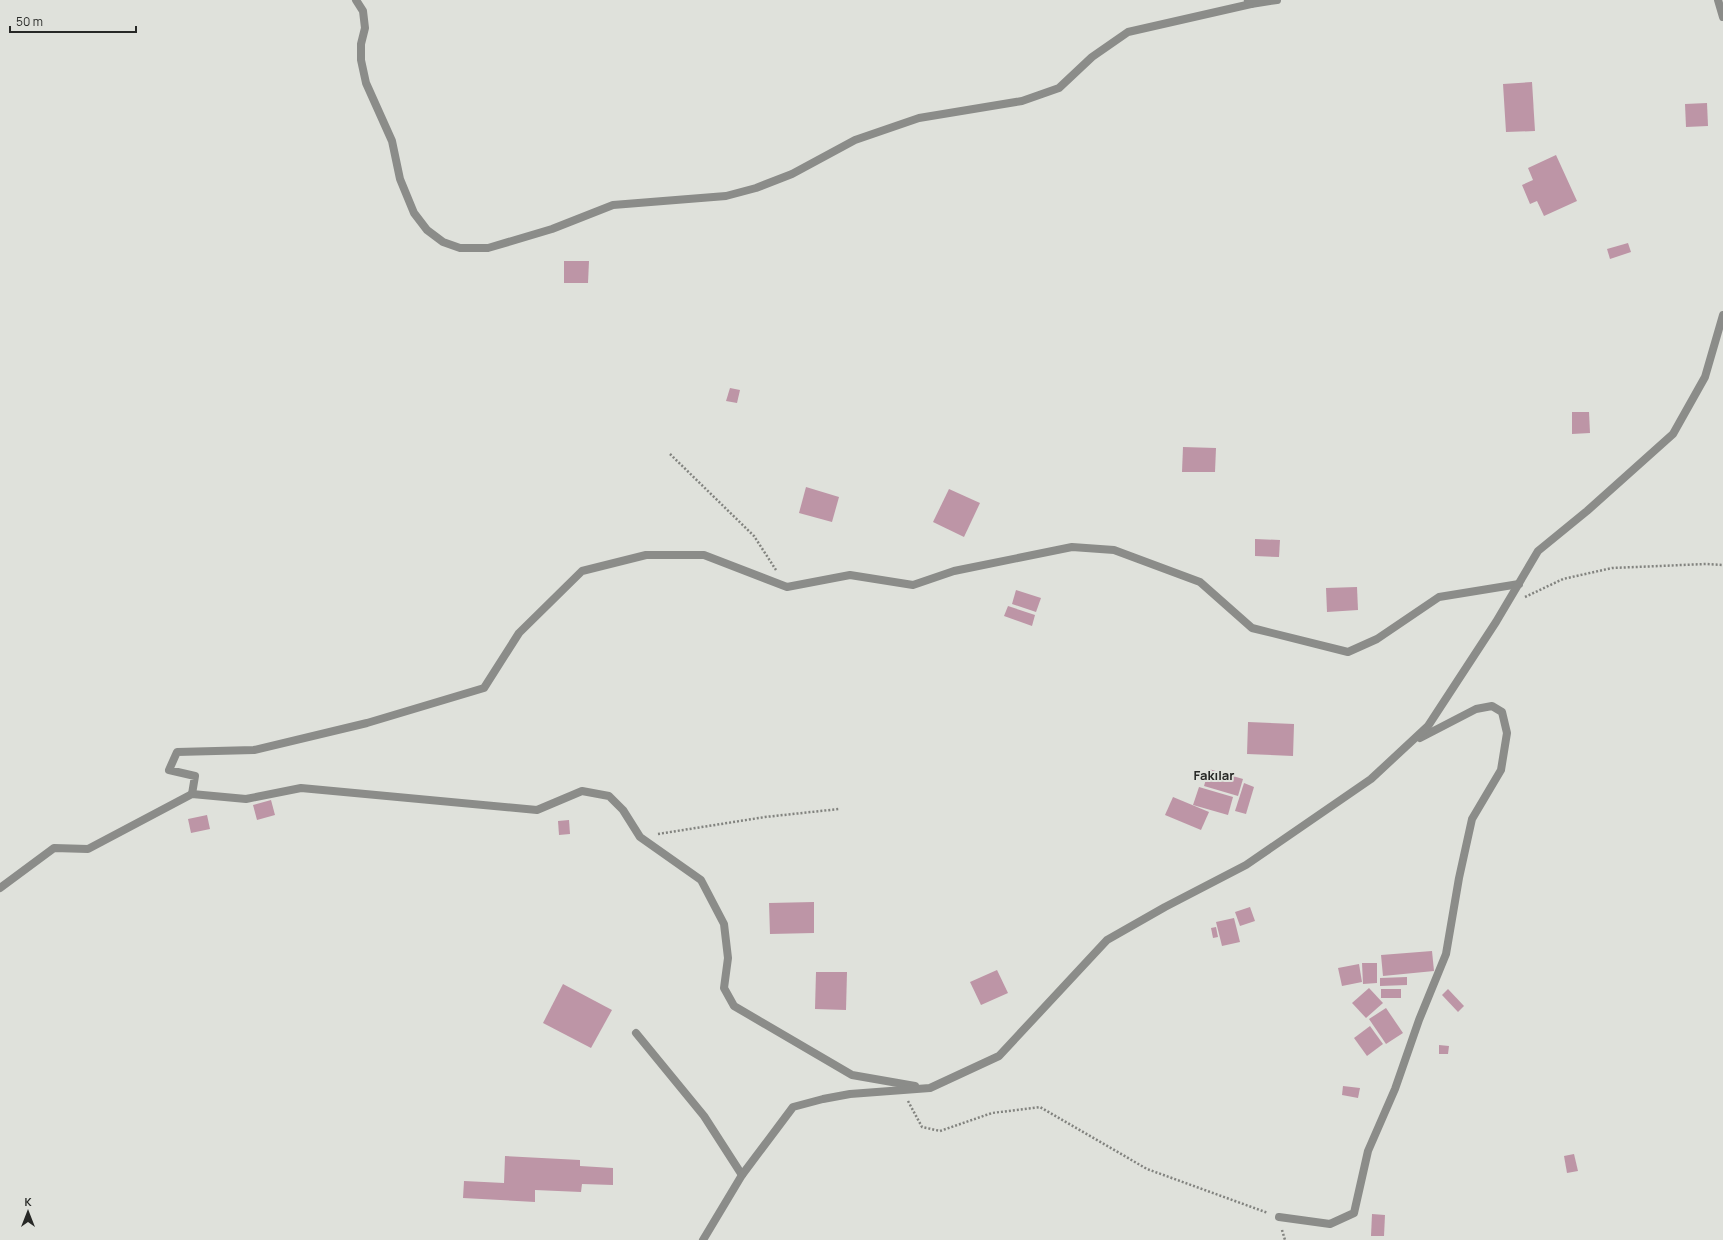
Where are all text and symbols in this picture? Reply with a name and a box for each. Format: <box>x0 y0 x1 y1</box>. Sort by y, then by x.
scale bar <box>10 8 136 34</box>
text: 50 m <box>16 13 43 30</box>
district label: Fakılar <box>1194 766 1235 784</box>
north arrow <box>8 1192 48 1232</box>
text: K <box>24 1194 32 1209</box>

